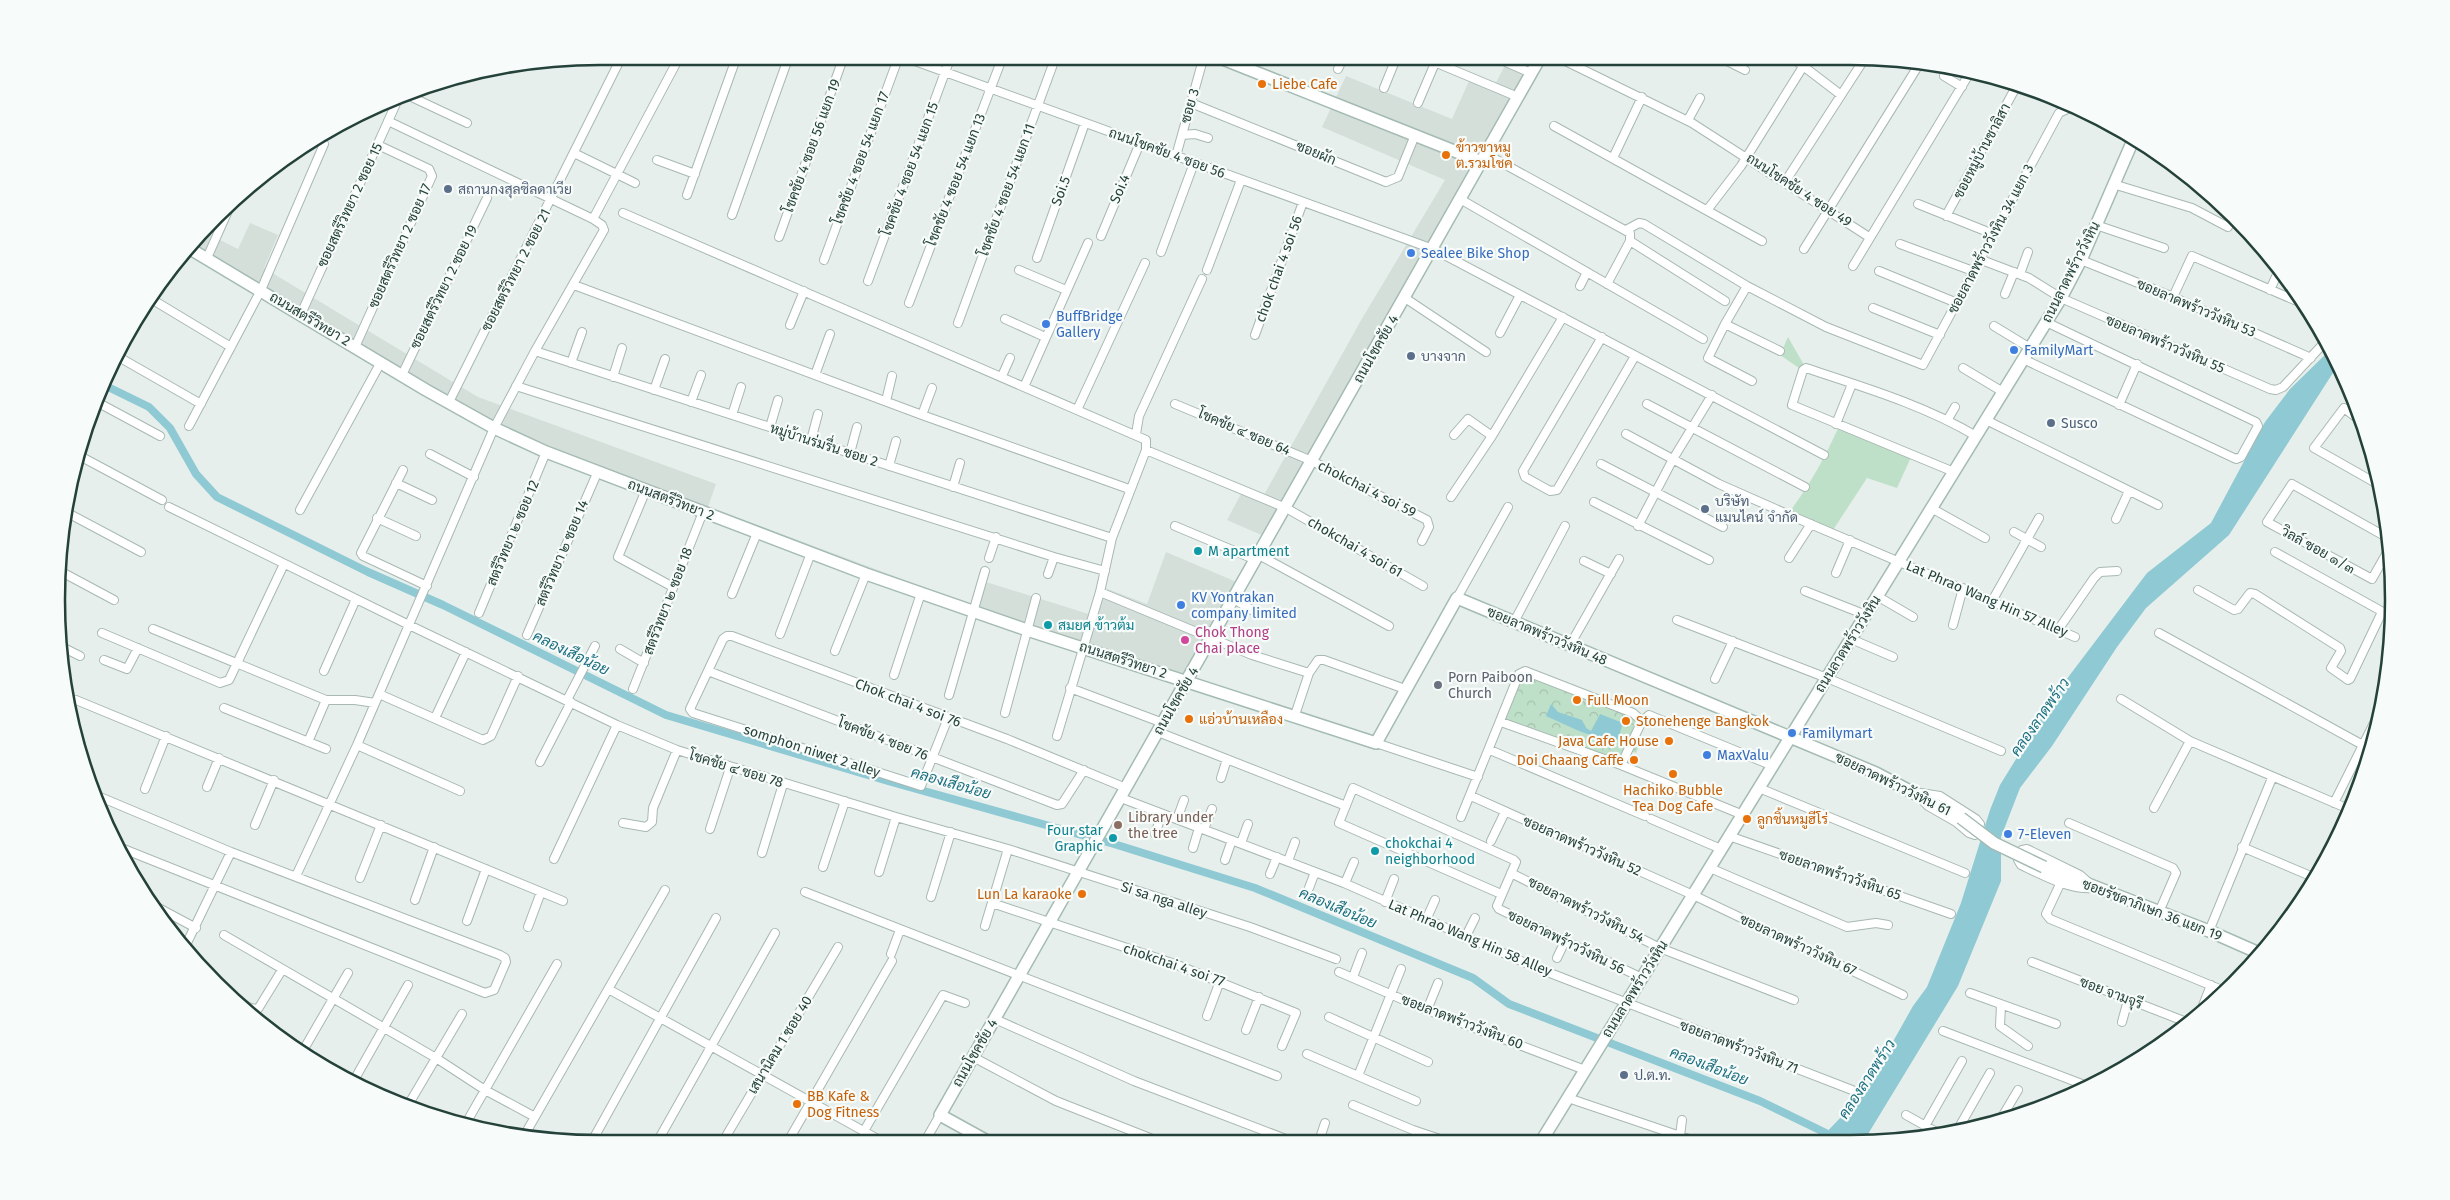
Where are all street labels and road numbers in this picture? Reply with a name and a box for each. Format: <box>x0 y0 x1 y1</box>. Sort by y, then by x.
street label: โชคชัย 4 ซอย 56 แยก 19 <box>779 77 844 216</box>
street label: ซอย 3 <box>1177 87 1203 125</box>
street label: โชคชัย 4 ซอย 54 แยก 17 <box>829 89 893 228</box>
street label: โชคชัย 4 ซอย 54 แยก 15 <box>878 100 942 239</box>
street label: ซอยหมู่บ้านชาลิสา <box>1949 100 2015 202</box>
street label: โชคชัย 4 ซอย 54 แยก 13 <box>922 111 989 250</box>
street label: โชคชัย 4 ซอย 54 แยก 11 <box>975 121 1039 260</box>
street label: ถนนโชคชัย 4 ซอย 56 <box>1106 124 1228 182</box>
street label: ซอยผัก <box>1294 137 1338 169</box>
street label: ซอยสตรีวิทยา 2 ซอย 15 <box>313 140 386 270</box>
street label: ถนนโชคชัย 4 ซอย 49 <box>1743 149 1855 231</box>
street label: ซอยลาดพร้าววังหิน 34 แยก 3 <box>1943 161 2038 317</box>
street label: Soi.4 <box>1106 171 1134 206</box>
street label: Soi.5 <box>1048 174 1074 208</box>
street label: ซอยสตรีวิทยา 2 ซอย 17 <box>364 181 435 311</box>
street label: ซอยสตรีวิทยา 2 ซอย 21 <box>477 206 554 334</box>
street label: chok chai 4 soi 56 <box>1252 213 1306 325</box>
street label: ถนนลาดพร้าววังหิน <box>2037 218 2104 325</box>
street label: ซอยสตรีวิทยา 2 ซอย 19 <box>406 222 481 352</box>
street label: ซอยลาดพร้าววังหิน 53 <box>2134 274 2259 341</box>
street label: ถนนสตรีวิทยา 2 <box>267 287 354 350</box>
street label: ซอยลาดพร้าววังหิน 55 <box>2103 310 2228 377</box>
street label: ถนนโชคชัย 4 <box>1350 311 1403 386</box>
street label: โชคชัย ๔ ซอย 64 <box>1194 404 1293 459</box>
street label: หมู่บ้านร่มรื่น ซอย 2 <box>768 416 881 471</box>
street label: chokchai 4 soi 59 <box>1315 457 1419 521</box>
street label: ถนนสตรีวิทยา 2 <box>625 475 717 524</box>
street label: สตรีวิทยา ๒ ซอย 12 <box>482 477 543 588</box>
street label: สตรีวิทยา ๒ ซอย 14 <box>531 496 592 609</box>
street label: chokchai 4 soi 61 <box>1305 513 1405 581</box>
street label: วิลล์ ซอย ๑/๓ <box>2277 521 2359 577</box>
street label: สตรีวิทยา ๒ ซอย 18 <box>639 544 696 657</box>
street label: Lat Phrao Wang Hin 57 Alley <box>1903 557 2071 641</box>
street label: ถนนลาดพร้าววังหิน <box>1810 592 1885 696</box>
street label: ซอยลาดพร้าววังหิน 48 <box>1484 602 1610 669</box>
street label: ถนนสตรีวิทยา 2 <box>1077 637 1169 682</box>
street label: ถนนโชคชัย 4 <box>1150 663 1203 738</box>
street label: Chok chai 4 soi 76 <box>853 675 963 731</box>
street label: โชคชัย 4 ซอย 76 <box>834 714 931 764</box>
street label: somphon niwet 2 alley <box>742 721 883 781</box>
street label: โชคชัย ๔ ซอย 78 <box>686 746 786 792</box>
street label: ซอยลาดพร้าววังหิน 61 <box>1832 748 1954 819</box>
street label: ซอยลาดพร้าววังหิน 52 <box>1520 811 1644 880</box>
street label: ซอยลาดพร้าววังหิน 65 <box>1777 845 1904 904</box>
street label: ซอยลาดพร้าววังหิน 54 <box>1525 872 1648 947</box>
street label: ซอยรัชดาภิเษก 36 แยก 19 <box>2079 875 2225 945</box>
street label: Si sa nga alley <box>1119 878 1209 922</box>
street label: Lat Phrao Wang Hin 58 Alley <box>1386 896 1554 980</box>
street label: ซอยลาดพร้าววังหิน 56 <box>1505 905 1628 978</box>
street label: ซอยลาดพร้าววังหิน 67 <box>1737 910 1860 980</box>
street label: ถนนลาดพร้าววังหิน <box>1597 937 1672 1041</box>
street label: chokchai 4 soi 77 <box>1121 940 1227 990</box>
street label: ซอย จามจุรี <box>2077 972 2146 1014</box>
street label: ซอยลาดพร้าววังหิน 60 <box>1399 990 1526 1053</box>
street label: เสนานิคม 1 ซอย 40 <box>744 993 816 1097</box>
street label: ถนนโชคชัย 4 <box>949 1015 1002 1090</box>
street label: ซอยลาดพร้าววังหิน 71 <box>1677 1016 1801 1078</box>

